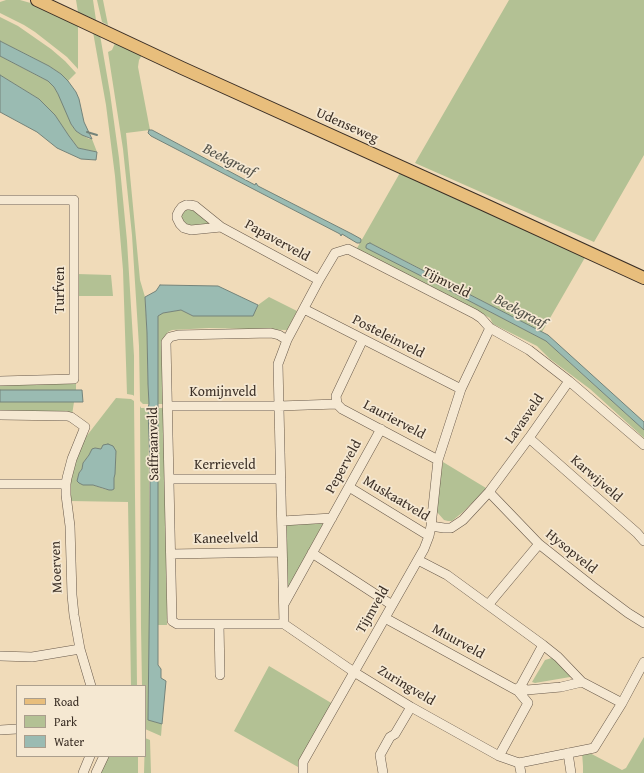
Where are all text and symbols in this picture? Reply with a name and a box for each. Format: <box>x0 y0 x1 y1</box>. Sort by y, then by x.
street label: Udenseweg <box>313 105 381 147</box>
water label: Beekgraaf <box>200 140 258 182</box>
street label: Papaverveld <box>242 216 312 266</box>
street label: Tijmveld <box>419 264 473 302</box>
street label: Turfven <box>52 267 68 313</box>
water label: Beekgraaf <box>491 291 549 333</box>
street label: Posteleinveld <box>349 312 427 362</box>
street label: Komijnveld <box>189 384 257 400</box>
street label: Lavasveld <box>502 391 548 447</box>
street label: Laurierveld <box>360 397 428 443</box>
street label: Saffraanveld <box>145 407 163 481</box>
street label: Peperveld <box>322 437 366 497</box>
street label: Karwijveld <box>567 452 625 506</box>
street label: Kerrieveld <box>194 457 256 473</box>
street label: Muskaatveld <box>360 473 432 525</box>
street label: Hysopveld <box>542 526 600 578</box>
street label: Kaneelveld <box>194 530 258 548</box>
street label: Moerven <box>48 541 66 593</box>
street label: Tijmveld <box>353 583 393 637</box>
street label: Muurveld <box>429 621 487 663</box>
street label: Zuringveld <box>374 662 438 710</box>
legend <box>16 685 146 757</box>
text: Road <box>54 693 79 710</box>
text: Park <box>54 713 77 730</box>
text: Water <box>54 733 84 750</box>

